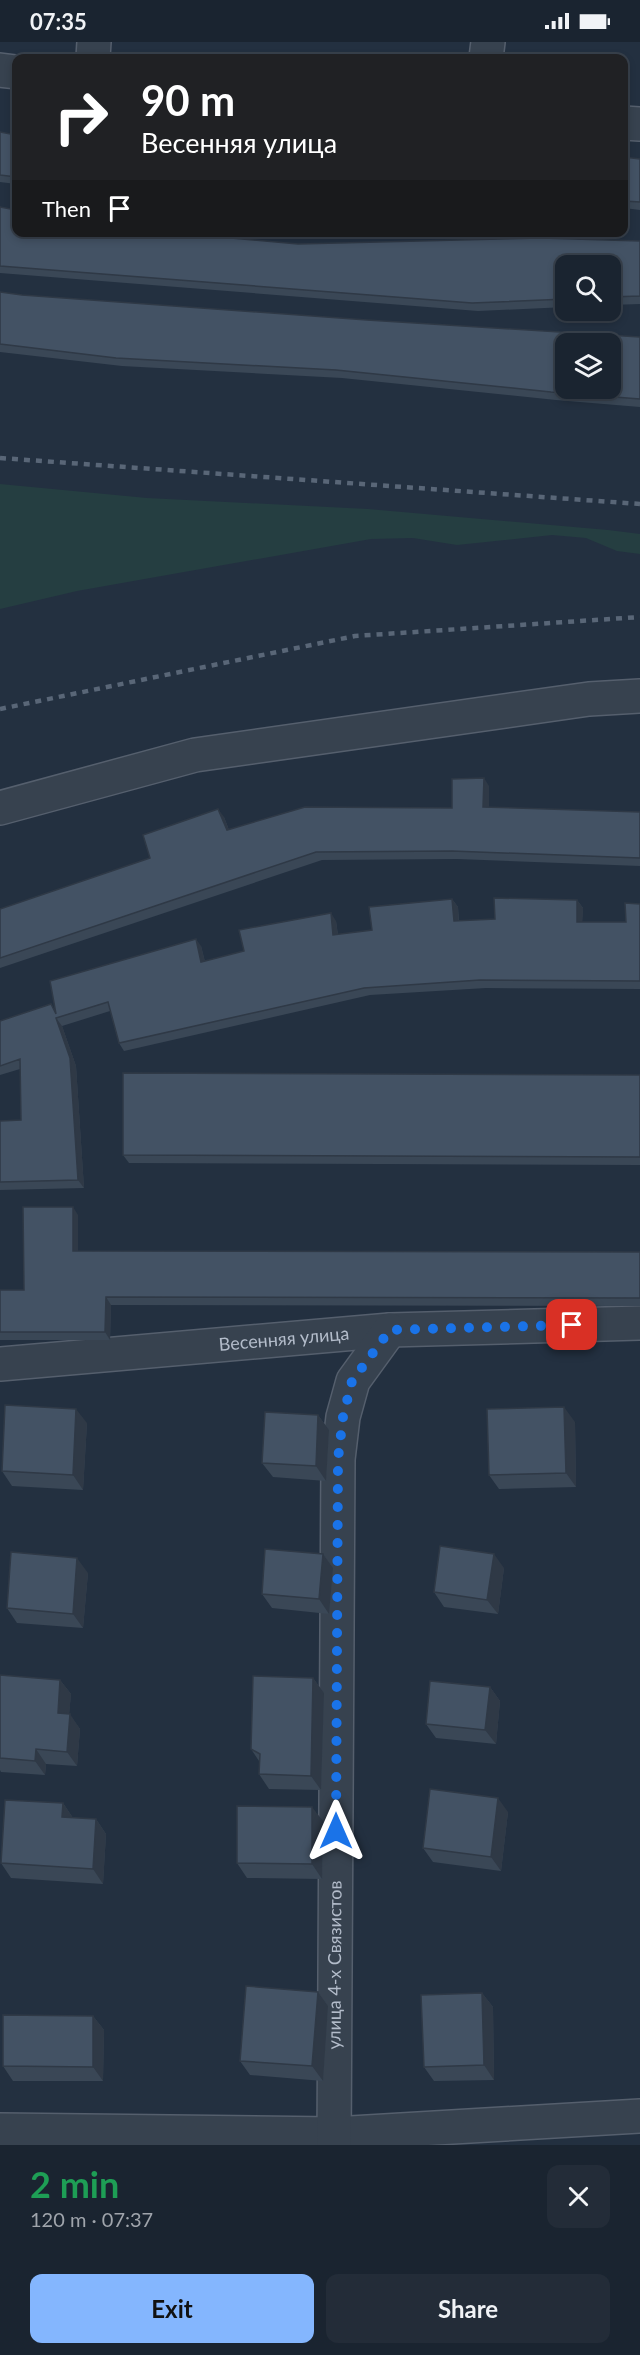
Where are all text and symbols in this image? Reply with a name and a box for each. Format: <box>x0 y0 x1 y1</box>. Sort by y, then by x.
text: 07:35 <box>30 8 87 35</box>
text: 90 m <box>141 75 235 125</box>
icon: right <box>42 78 120 156</box>
text: Весенняя улица <box>141 126 337 159</box>
icon: arrive <box>103 192 136 225</box>
text: Then <box>42 195 91 222</box>
map controls <box>555 255 621 399</box>
button: search <box>555 255 621 321</box>
button: layers <box>555 333 621 399</box>
pin <box>546 1299 597 1350</box>
icon: arrive <box>555 1308 588 1341</box>
street label: Весенняя улица <box>218 1322 350 1355</box>
position arrow <box>304 1799 368 1863</box>
street label: улица 4-х Связистов <box>323 1880 346 2050</box>
text: 2 min <box>30 2162 119 2206</box>
button: close <box>547 2165 610 2228</box>
text: 120 m · 07:37 <box>30 2207 153 2231</box>
button: Exit <box>30 2274 314 2343</box>
button: Share <box>326 2274 610 2343</box>

